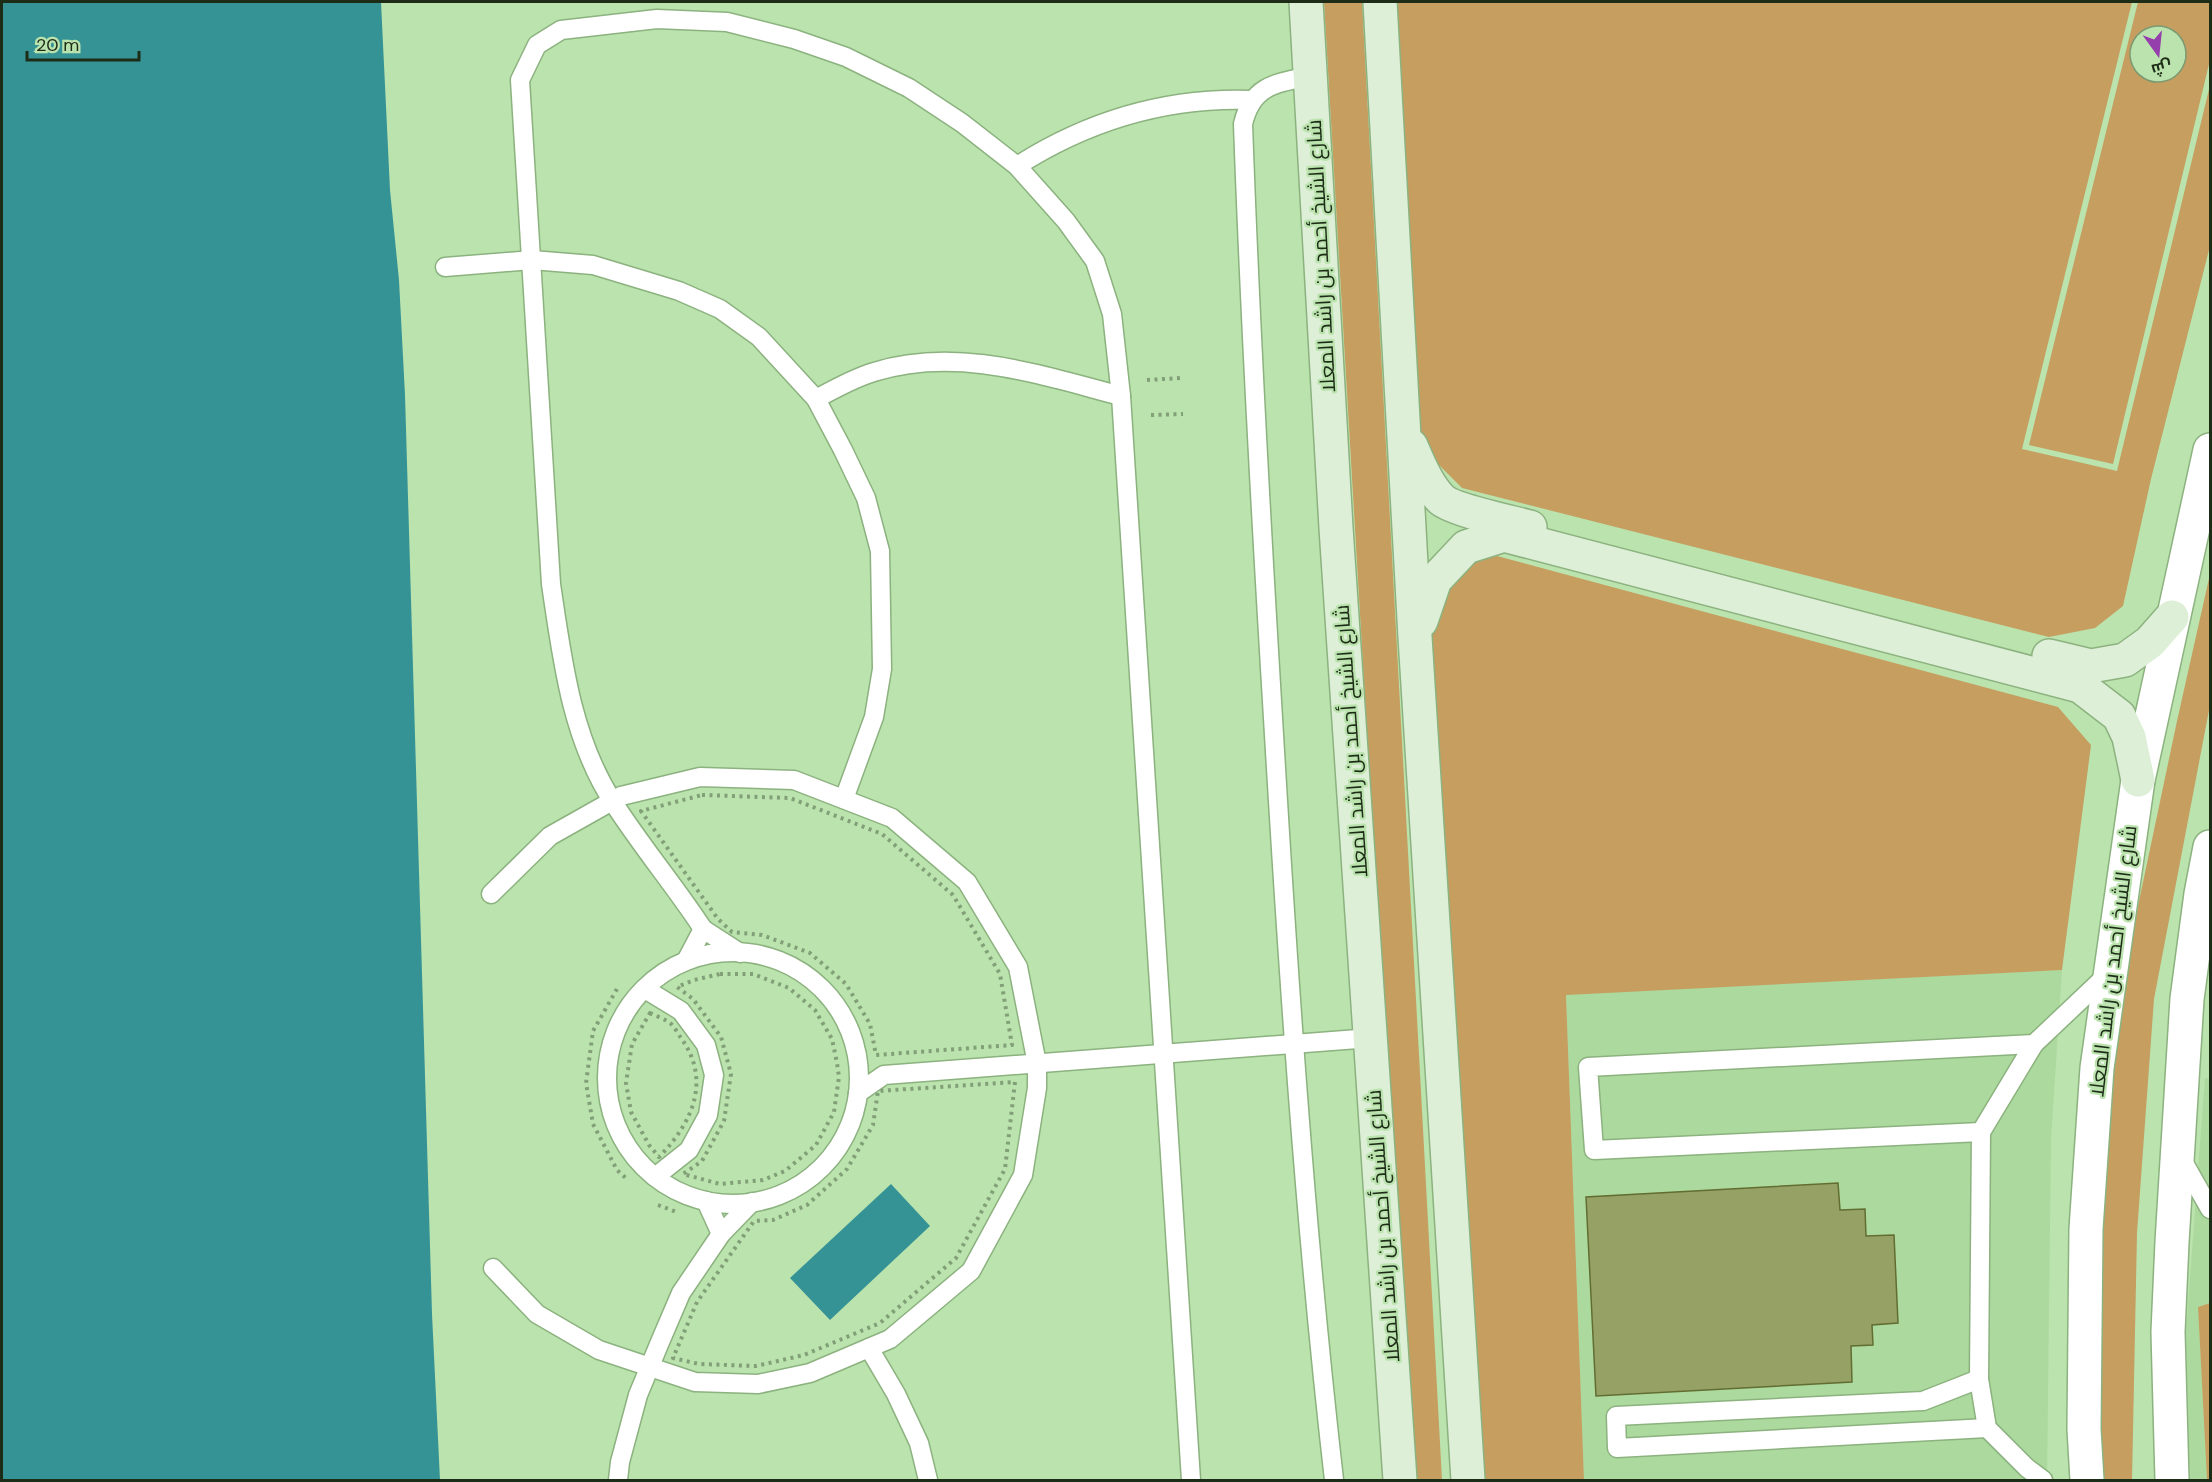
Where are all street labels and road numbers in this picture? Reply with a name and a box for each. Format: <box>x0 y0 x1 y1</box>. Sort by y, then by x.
street label: شارع الشيخ أحمد بن راشد المعلا <box>1300 119 1342 393</box>
street label: شارع الشيخ أحمد بن راشد المعلا <box>1328 604 1374 878</box>
street label: شارع الشيخ أحمد بن راشد المعلا <box>2082 824 2144 1098</box>
street label: شارع الشيخ أحمد بن راشد المعلا <box>1360 1089 1406 1363</box>

